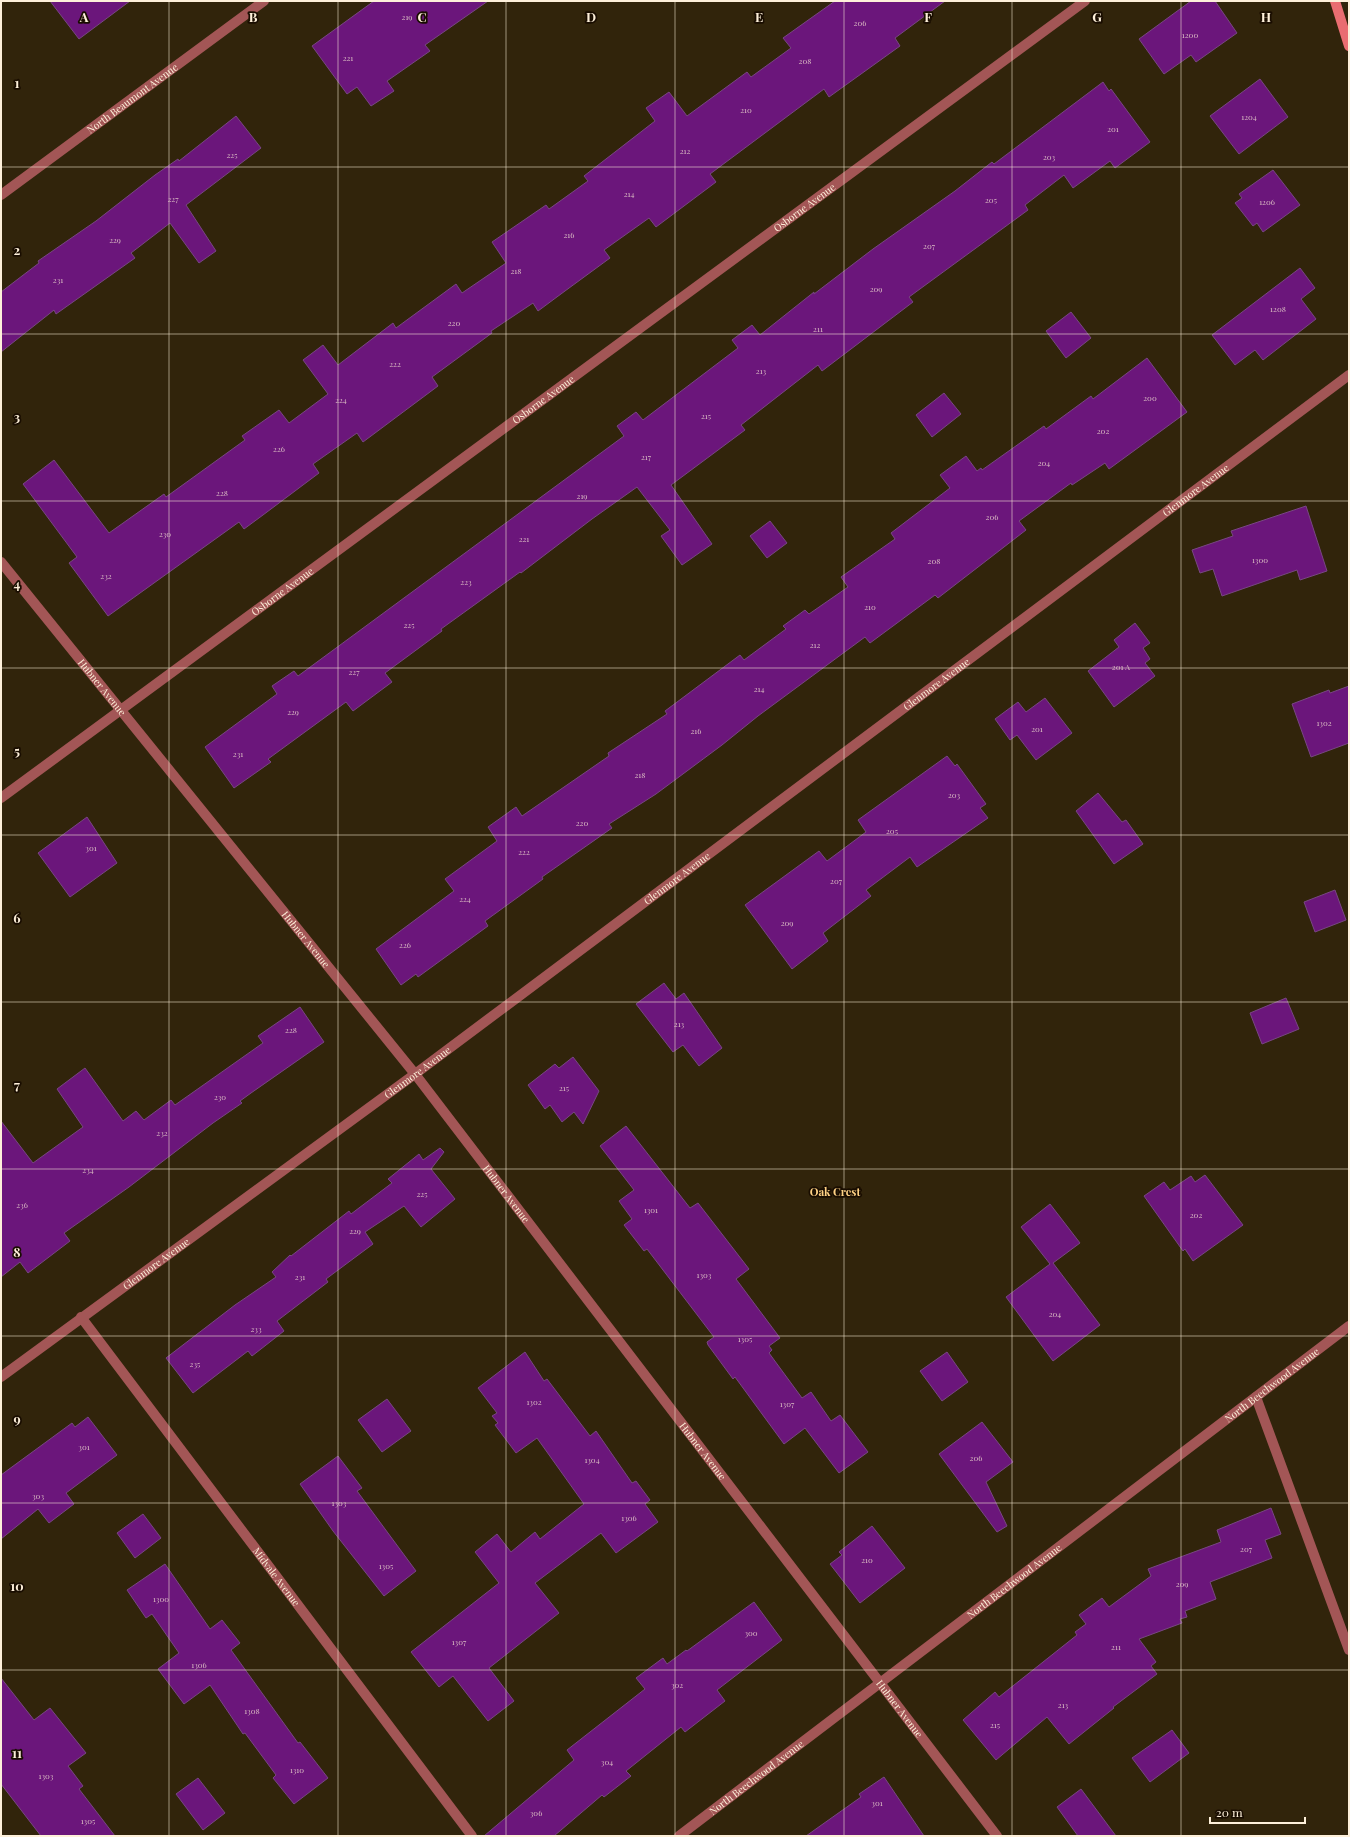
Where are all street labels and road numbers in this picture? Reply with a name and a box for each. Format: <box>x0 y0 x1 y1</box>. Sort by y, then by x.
street label: North Beaumont Avenue <box>84 60 181 136</box>
street label: Osborne Avenue <box>770 180 838 235</box>
street label: Osborne Avenue <box>509 372 577 427</box>
street label: Glenmore Avenue <box>1159 460 1232 519</box>
street label: Osborne Avenue <box>248 564 316 619</box>
street label: Glenmore Avenue <box>900 654 972 713</box>
street label: Hubner Avenue <box>75 656 129 719</box>
street label: Glenmore Avenue <box>641 849 713 908</box>
street label: Hubner Avenue <box>279 908 333 971</box>
street label: Glenmore Avenue <box>381 1043 453 1101</box>
street label: Hubner Avenue <box>480 1162 533 1225</box>
street label: Glenmore Avenue <box>120 1234 192 1293</box>
street label: North Beechwood Avenue <box>1222 1344 1322 1425</box>
street label: Hubner Avenue <box>676 1419 730 1483</box>
street label: North Beechwood Avenue <box>964 1540 1064 1622</box>
street label: Midvale Avenue <box>250 1544 303 1609</box>
street label: Hubner Avenue <box>873 1677 926 1740</box>
street label: North Beechwood Avenue <box>706 1737 806 1818</box>

